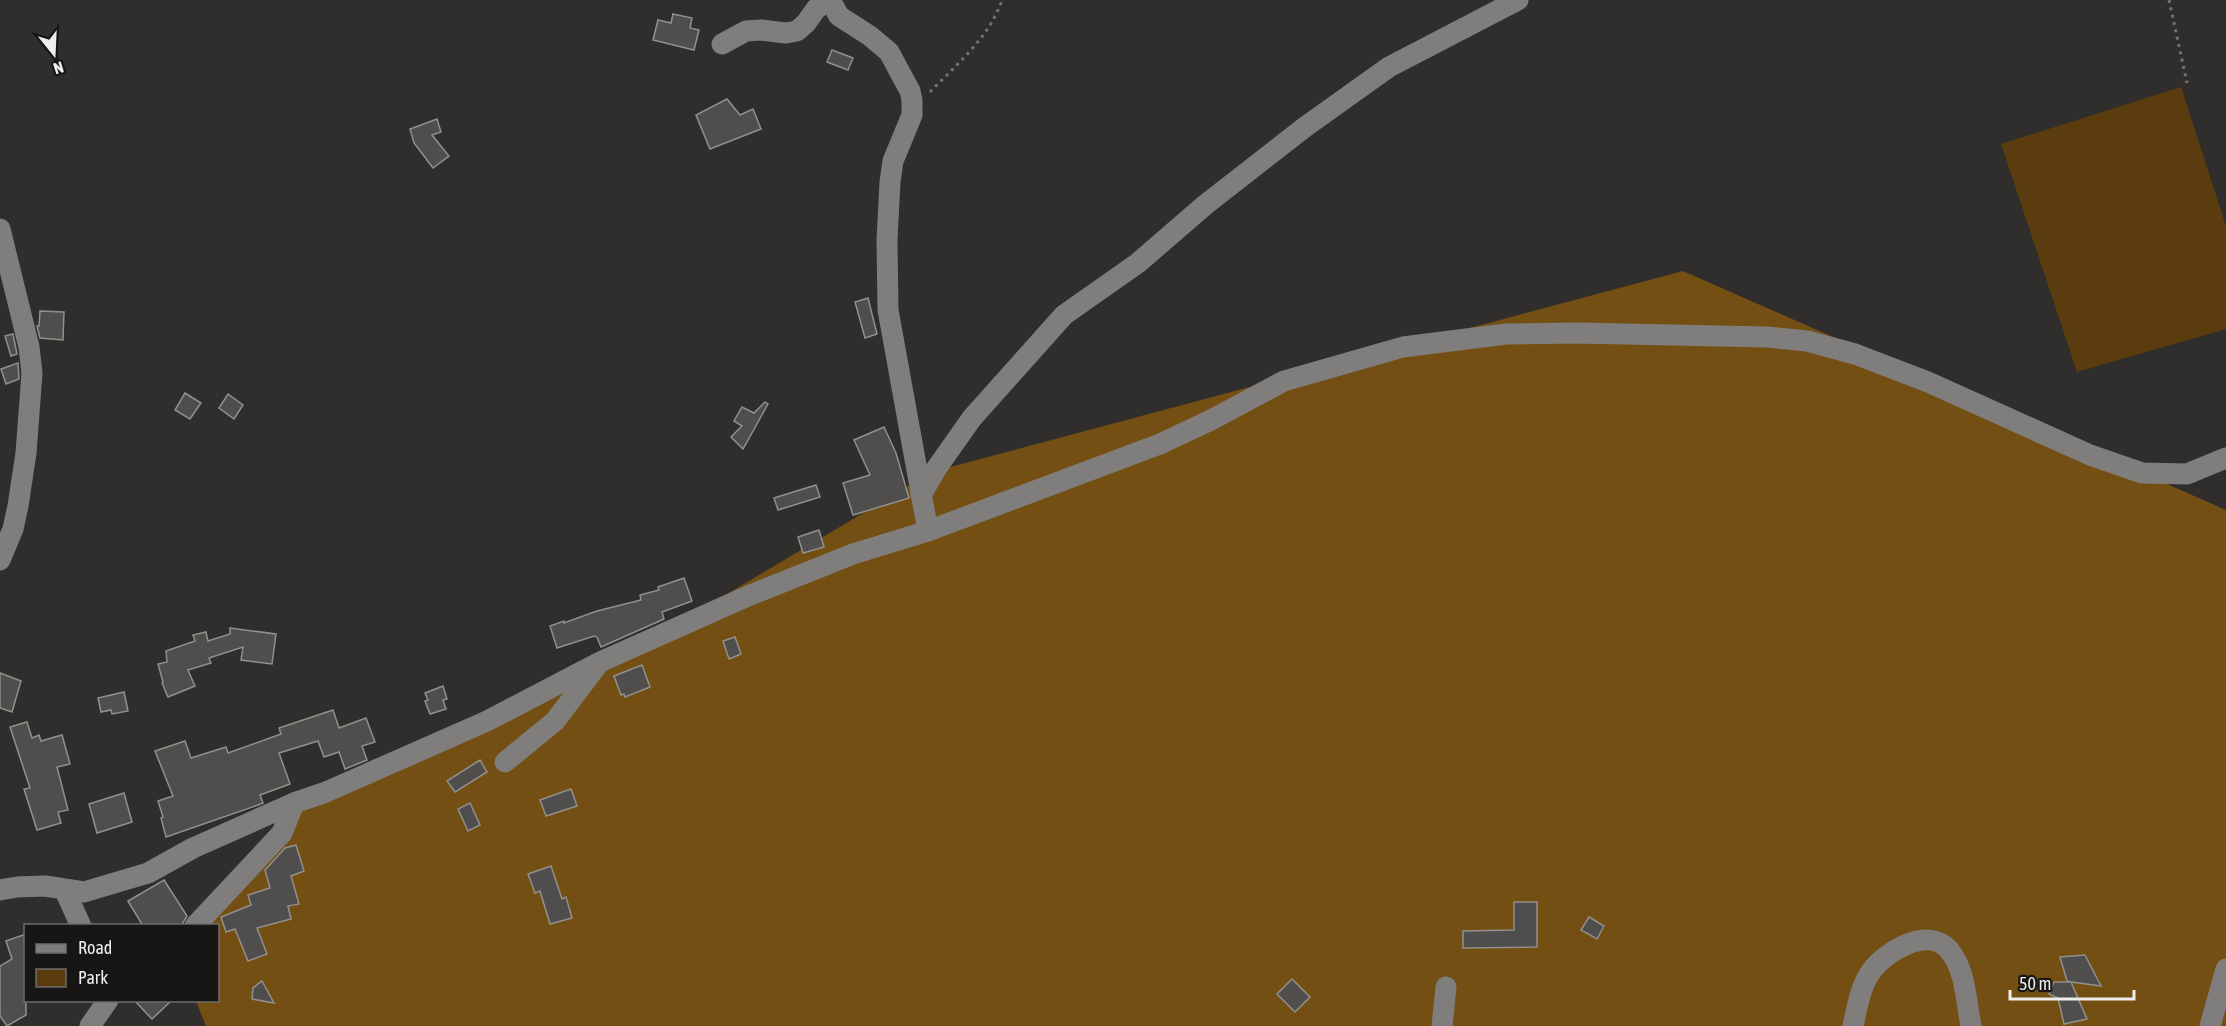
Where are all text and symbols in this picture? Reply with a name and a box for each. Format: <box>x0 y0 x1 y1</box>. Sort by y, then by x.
north arrow <box>24 24 84 84</box>
text: N <box>51 58 66 78</box>
legend <box>24 924 219 1002</box>
text: Road <box>78 937 112 958</box>
scale bar <box>2010 963 2134 1001</box>
text: Park <box>78 967 108 988</box>
text: 50 m <box>2019 973 2051 994</box>

